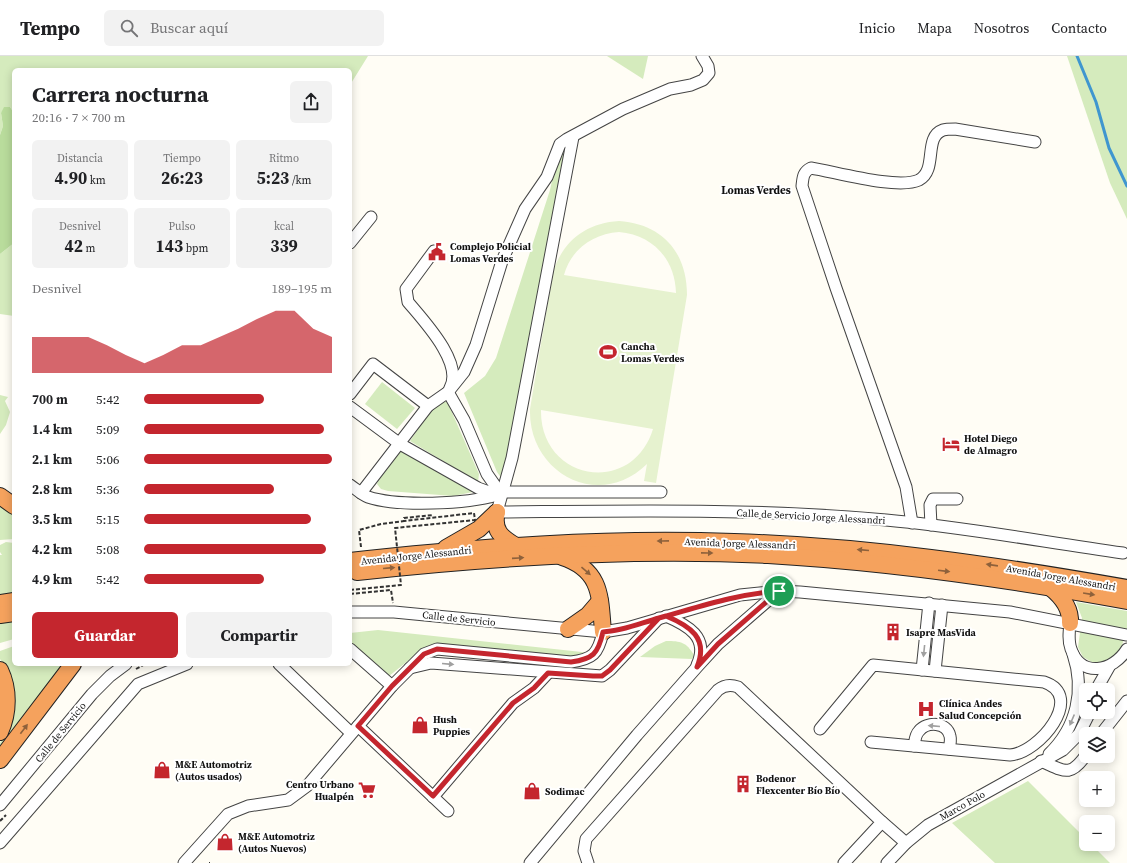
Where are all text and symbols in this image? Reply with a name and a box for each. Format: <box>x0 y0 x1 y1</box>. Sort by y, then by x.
search box <box>104 10 384 46</box>
text: Tempo <box>20 15 80 41</box>
icon: search <box>118 17 140 39</box>
text: Buscar aquí <box>150 17 228 38</box>
text: Inicio <box>859 18 895 38</box>
text: Mapa <box>917 18 952 38</box>
text: Nosotros <box>974 18 1029 38</box>
text: Contacto <box>1051 18 1107 38</box>
text: Carrera nocturna <box>32 79 209 109</box>
button: share <box>290 81 332 123</box>
text: 20:16 · 7 × 700 m <box>32 109 126 126</box>
text: Distancia <box>57 151 103 166</box>
text: Tiempo <box>163 151 201 166</box>
text: Ritmo <box>269 151 299 166</box>
text: 4.90 <box>54 166 87 190</box>
text: 26:23 <box>161 166 203 190</box>
text: 5:23 <box>257 166 289 190</box>
text: km <box>87 173 106 188</box>
text: /km <box>289 173 311 188</box>
district label: Lomas Verdes <box>721 183 791 198</box>
text: Desnivel <box>59 219 101 234</box>
text: Pulso <box>169 219 195 234</box>
text: kcal <box>274 219 294 234</box>
text: 42 <box>65 234 83 258</box>
text: 143 <box>156 234 183 258</box>
text: 339 <box>270 234 298 258</box>
place label: Complejo Policial Lomas Verdes <box>450 240 531 265</box>
text: m <box>83 241 95 256</box>
text: bpm <box>183 241 208 256</box>
public building icon: Complejo Policial Lomas Verdes <box>427 242 447 262</box>
text: Desnivel <box>32 280 82 297</box>
text: 189–195 m <box>272 280 332 297</box>
place label: Cancha Lomas Verdes <box>621 340 685 365</box>
sports icon: Cancha Lomas Verdes <box>598 342 618 362</box>
text: 700 m <box>32 391 68 408</box>
text: 5:42 <box>96 391 119 408</box>
text: 1.4 km <box>32 421 72 438</box>
text: 5:09 <box>96 421 119 438</box>
place label: Hotel Diego de Almagro <box>964 432 1018 457</box>
hotel icon: Hotel Diego de Almagro <box>941 434 961 454</box>
text: 2.1 km <box>32 451 72 468</box>
text: 5:06 <box>96 451 119 468</box>
text: 2.8 km <box>32 481 72 498</box>
text: 5:36 <box>96 481 119 498</box>
street label: Calle de Servicio Jorge Alessandri <box>736 506 886 527</box>
text: 3.5 km <box>32 511 72 528</box>
text: 5:15 <box>96 511 119 528</box>
street label: Avenida Jorge Alessandri <box>684 535 796 552</box>
one-way arrow <box>656 538 669 544</box>
text: 4.2 km <box>32 541 72 558</box>
text: 5:08 <box>96 541 119 558</box>
street label: Avenida Jorge Alessandri <box>360 543 472 568</box>
one-way arrow <box>857 546 869 553</box>
one-way arrow <box>701 550 713 557</box>
one-way arrow <box>512 554 524 561</box>
street label: Avenida Jorge Alessandri <box>1005 561 1117 594</box>
one-way arrow <box>986 562 998 568</box>
one-way arrow <box>383 565 395 572</box>
one-way arrow <box>581 566 592 575</box>
one-way arrow <box>938 568 950 574</box>
text: 4.9 km <box>32 571 72 588</box>
text: 5:42 <box>96 571 119 588</box>
pin <box>762 574 796 608</box>
icon: arrive <box>768 580 790 602</box>
one-way arrow <box>1083 591 1095 597</box>
street label: Calle de Servicio <box>422 608 497 629</box>
button: Guardar <box>32 612 178 658</box>
button: Compartir <box>186 612 332 658</box>
building icon: Isapre MasVida <box>883 622 903 642</box>
place label: Isapre MasVida <box>906 626 977 639</box>
one-way arrow <box>921 644 927 657</box>
one-way arrow <box>442 661 454 668</box>
map controls <box>1079 683 1115 851</box>
button: locate <box>1079 683 1115 719</box>
place label: Clínica Andes Salud Concepción <box>939 697 1022 722</box>
street label: Calle de Servicio <box>32 699 89 765</box>
hospital icon: Clínica Andes Salud Concepción <box>916 699 936 719</box>
place label: Hush Puppies <box>433 713 471 738</box>
one-way arrow <box>1069 714 1075 725</box>
shop icon: Hush Puppies <box>410 715 430 735</box>
one-way arrow <box>928 722 941 729</box>
one-way arrow <box>19 724 28 735</box>
button: layers <box>1079 727 1115 763</box>
place label: M&E Automotriz (Autos usados) <box>175 758 252 783</box>
shop icon: M&E Automotriz (Autos usados) <box>152 760 172 780</box>
button: + <box>1079 771 1115 807</box>
place label: Bodenor Flexcenter Bío Bío <box>756 772 840 797</box>
building icon: Bodenor Flexcenter Bío Bío <box>733 774 753 794</box>
place label: Centro Urbano Hualpén <box>286 778 354 803</box>
supermarket icon: Centro Urbano Hualpén <box>357 780 377 800</box>
shop icon: Sodimac <box>522 781 542 801</box>
place label: Sodimac <box>545 785 585 798</box>
street label: Marco Polo <box>937 787 988 823</box>
button: − <box>1079 815 1115 851</box>
place label: M&E Automotriz (Autos Nuevos) <box>238 830 315 855</box>
shop icon: M&E Automotriz (Autos Nuevos) <box>215 832 235 852</box>

